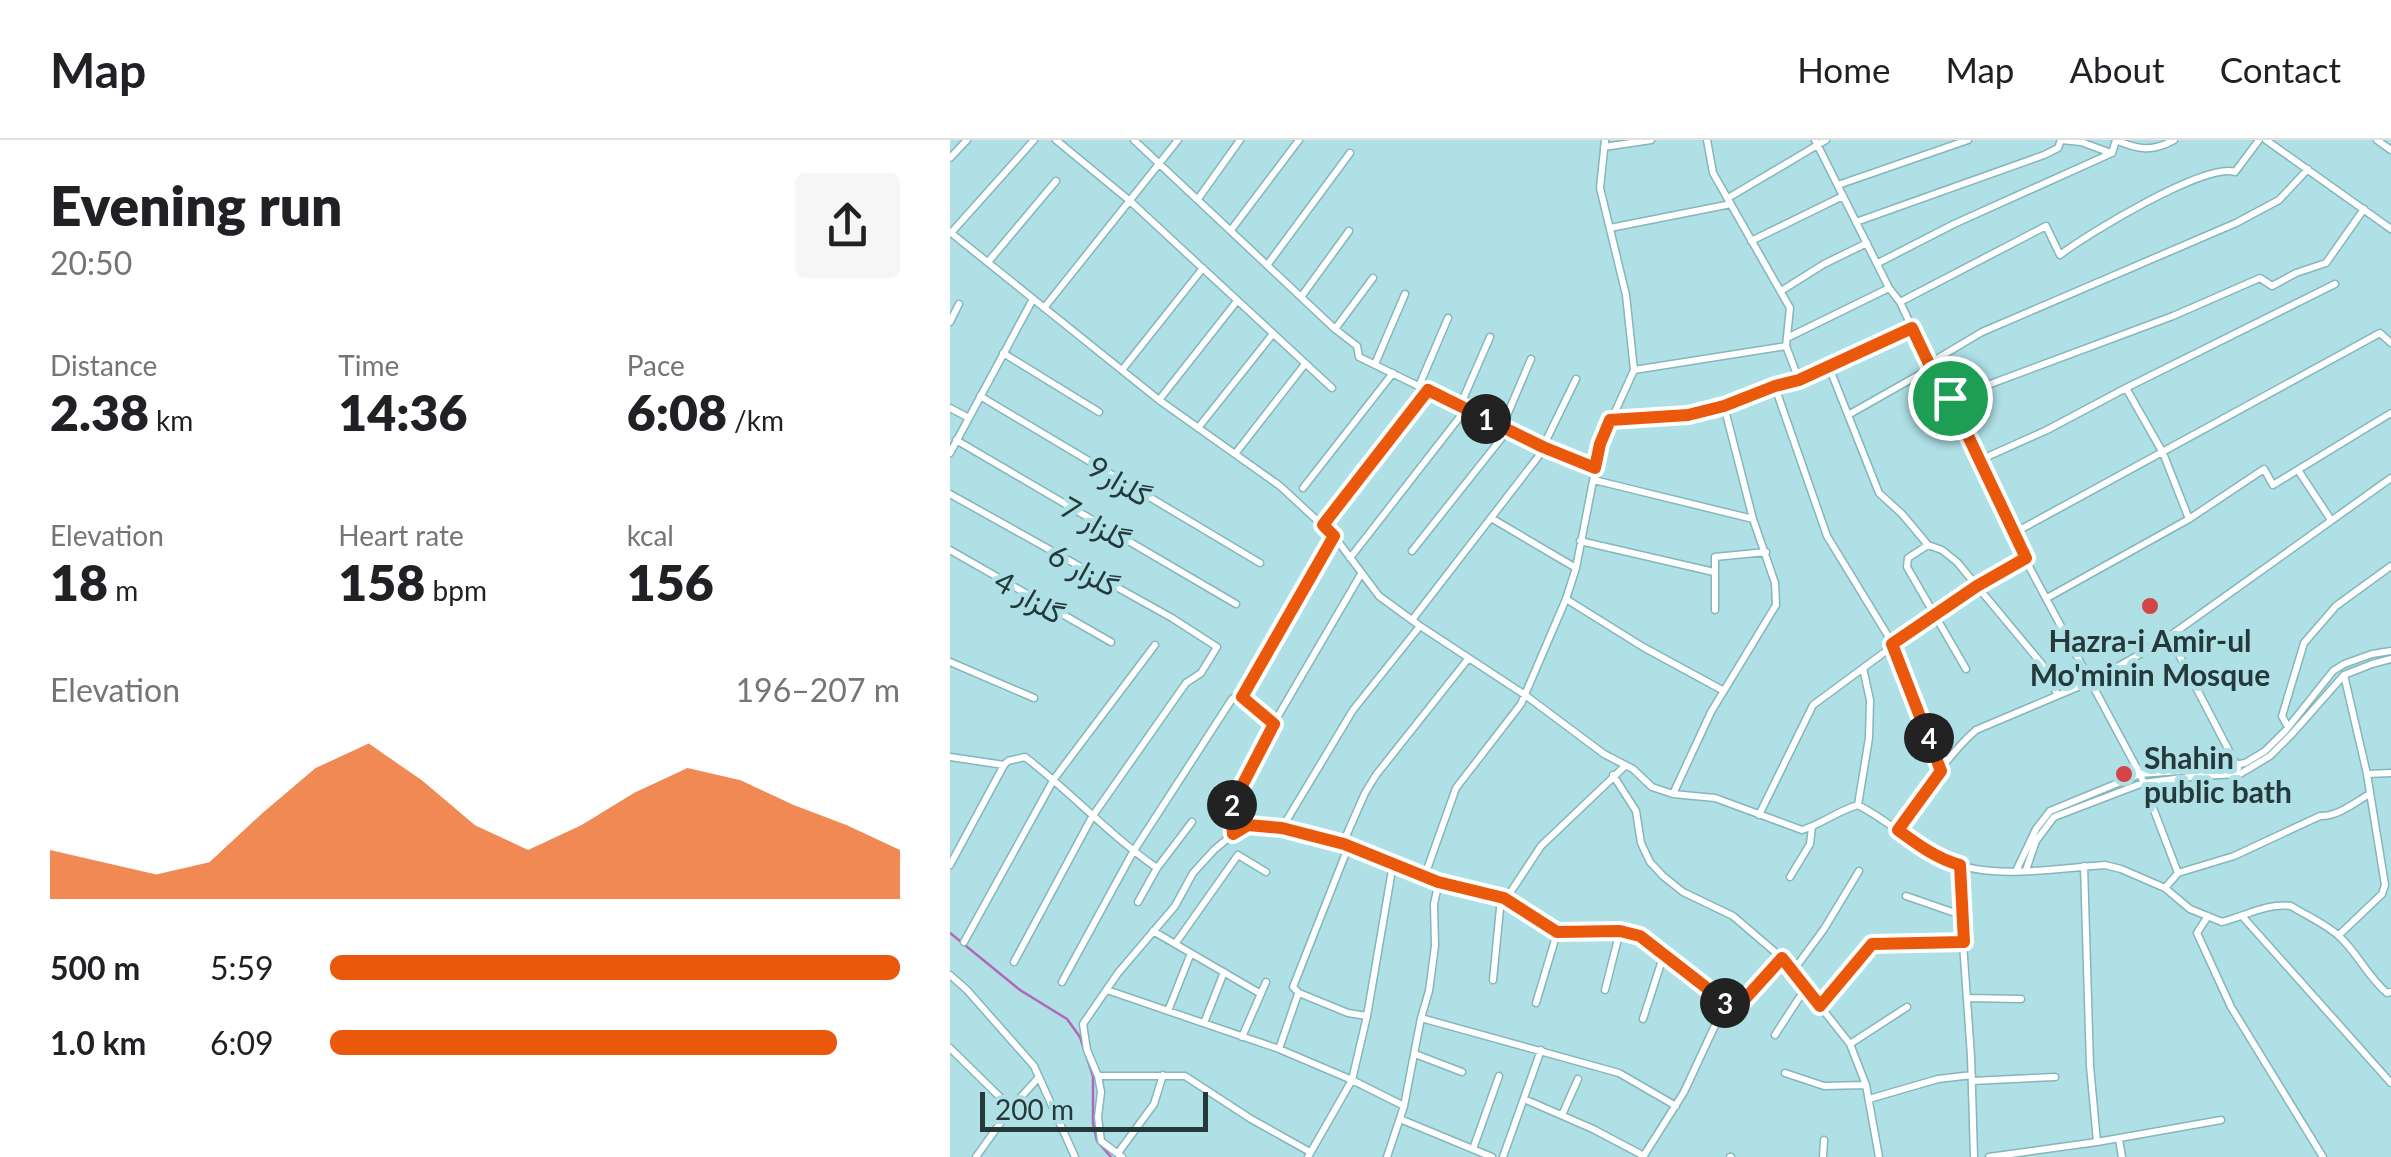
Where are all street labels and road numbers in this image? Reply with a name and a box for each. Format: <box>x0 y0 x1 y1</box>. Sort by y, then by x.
street label: گلزار9 <box>1081 447 1158 514</box>
street label: گلزار 7 <box>1054 488 1137 558</box>
street label: گلزار 6 <box>1042 535 1125 605</box>
street label: گلزار 4 <box>988 562 1071 632</box>

